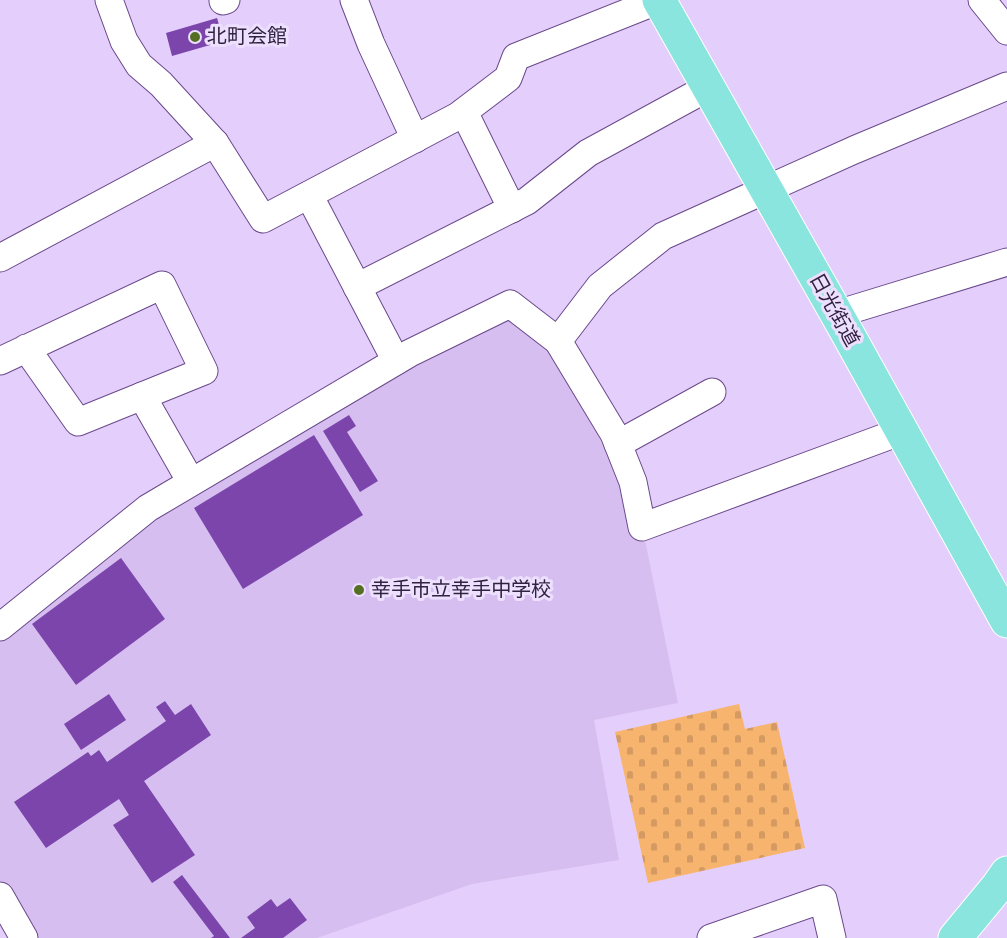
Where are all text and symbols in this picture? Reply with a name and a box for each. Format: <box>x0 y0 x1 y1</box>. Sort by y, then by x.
place label: 北町会館 <box>207 22 287 52</box>
marker: 北町会館 <box>188 30 202 44</box>
street label: 日光街道 <box>801 268 867 352</box>
place label: 幸手市立幸手中学校 <box>371 575 551 605</box>
marker: 幸手市立幸手中学校 <box>352 583 366 597</box>

